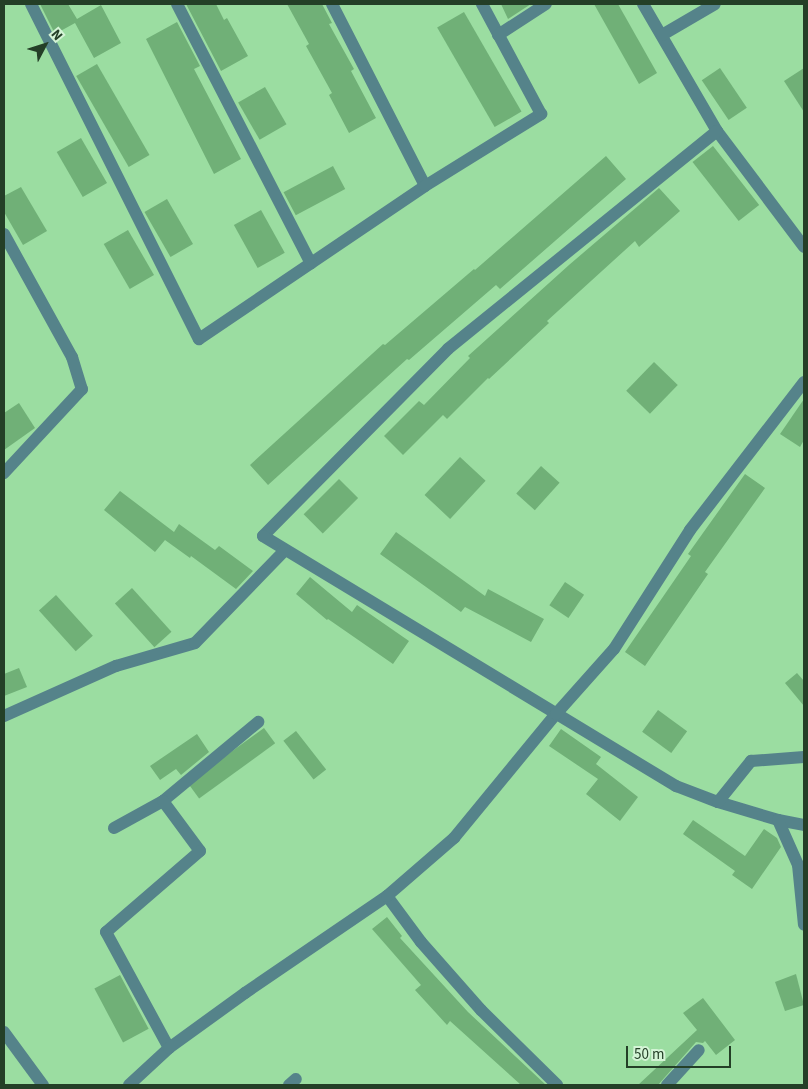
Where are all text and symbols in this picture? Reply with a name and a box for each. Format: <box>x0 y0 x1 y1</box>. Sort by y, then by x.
north arrow <box>20 20 70 70</box>
text: N <box>46 25 67 45</box>
scale bar <box>628 1036 733 1068</box>
text: 50 m <box>634 1044 664 1065</box>

